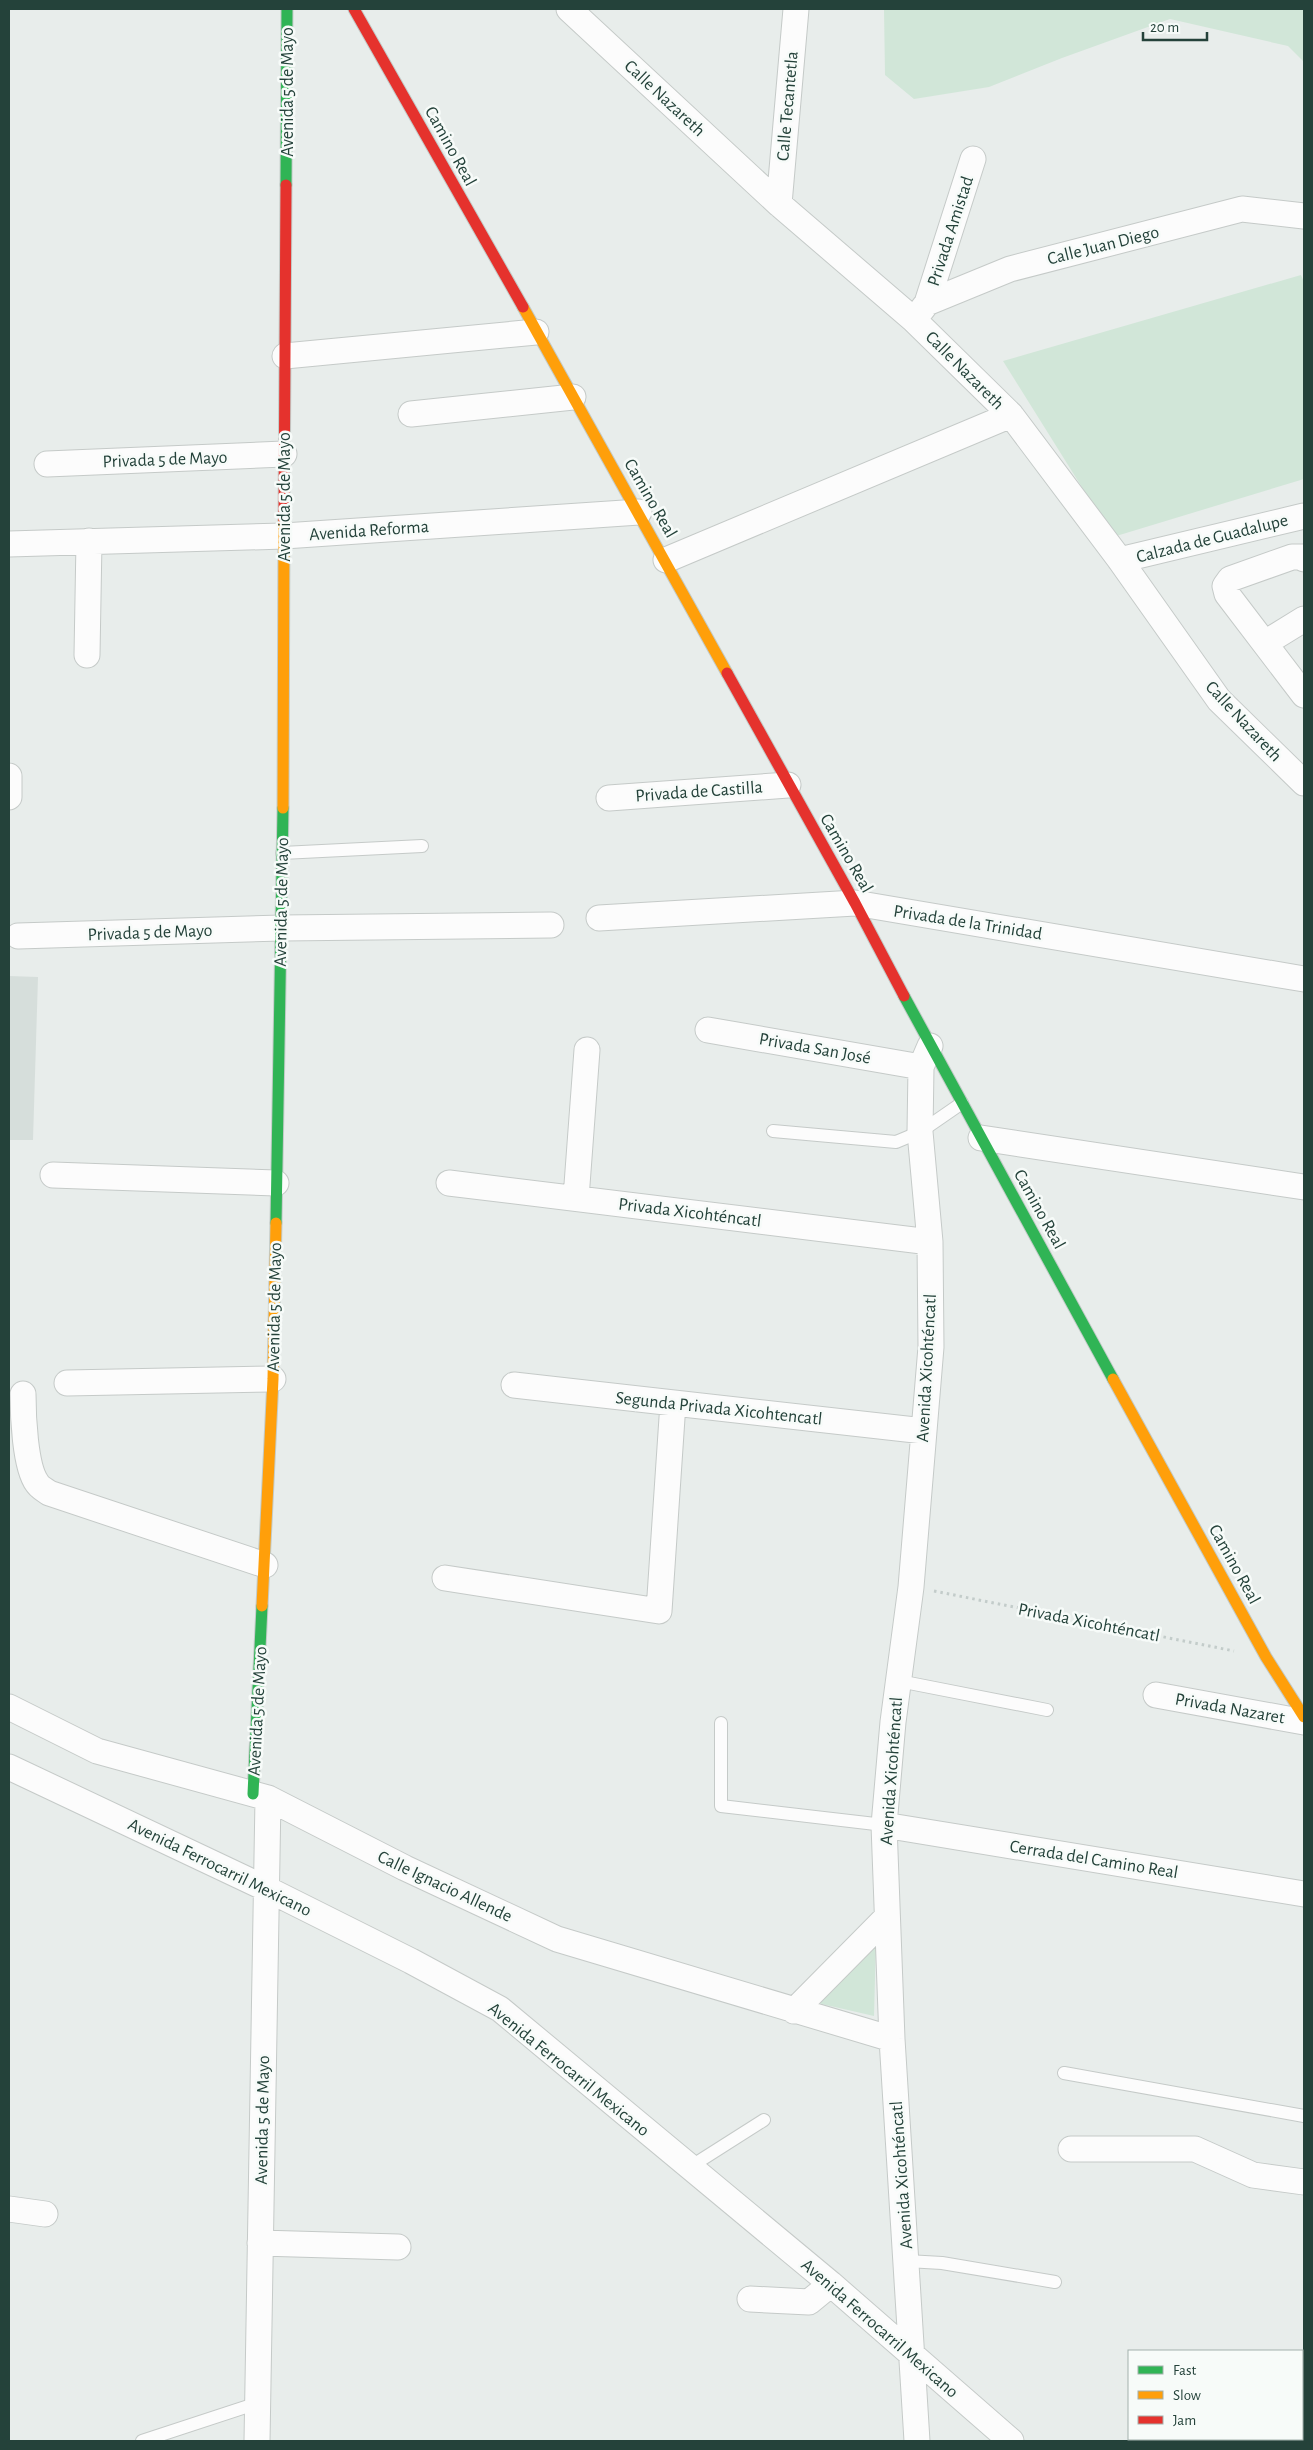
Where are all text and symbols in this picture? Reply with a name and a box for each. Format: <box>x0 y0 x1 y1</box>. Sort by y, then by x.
scale bar <box>1143 10 1207 42</box>
text: 20 m <box>1150 20 1179 35</box>
street label: Avenida 5 de Mayo <box>279 27 297 157</box>
street label: Calle Tecantetla <box>774 50 802 162</box>
street label: Calle Nazareth <box>621 57 708 140</box>
street label: Camino Real <box>421 104 479 189</box>
street label: Privada Amistad <box>925 174 977 289</box>
street label: Calle Juan Diego <box>1046 223 1161 269</box>
street label: Calle Nazareth <box>922 328 1007 413</box>
street label: Avenida 5 de Mayo <box>276 432 294 562</box>
street label: Privada 5 de Mayo <box>102 449 228 471</box>
street label: Camino Real <box>620 456 680 541</box>
street label: Calzada de Guadalupe <box>1135 511 1290 567</box>
street label: Avenida Reforma <box>309 518 430 544</box>
street label: Calle Nazareth <box>1202 678 1285 765</box>
street label: Privada de Castilla <box>635 779 763 805</box>
street label: Camino Real <box>816 811 876 896</box>
street label: Avenida 5 de Mayo <box>272 837 292 967</box>
street label: Privada de la Trinidad <box>892 902 1043 944</box>
street label: Privada 5 de Mayo <box>87 922 213 944</box>
street label: Privada San José <box>758 1030 872 1068</box>
street label: Camino Real <box>1010 1167 1068 1252</box>
street label: Privada Xicohténcatl <box>617 1195 762 1231</box>
street label: Avenida 5 de Mayo <box>265 1242 285 1372</box>
street label: Avenida Xicohténcatl <box>914 1293 940 1443</box>
street label: Segunda Privada Xicohtencatl <box>615 1389 823 1429</box>
street label: Camino Real <box>1205 1522 1263 1607</box>
street label: Privada Xicohténcatl <box>1016 1600 1161 1646</box>
street label: Avenida 5 de Mayo <box>246 1646 270 1776</box>
street label: Privada Nazaret <box>1174 1690 1286 1728</box>
street label: Avenida Xicohténcatl <box>878 1696 906 1846</box>
street label: Avenida Ferrocarril Mexicano <box>125 1816 314 1920</box>
street label: Cerrada del Camino Real <box>1008 1838 1179 1882</box>
street label: Calle Ignacio Allende <box>375 1848 515 1926</box>
street label: Avenida Ferrocarril Mexicano <box>484 1999 652 2140</box>
street label: Avenida 5 de Mayo <box>253 2055 273 2185</box>
street label: Avenida Xicohténcatl <box>888 2100 916 2250</box>
street label: Avenida Ferrocarril Mexicano <box>797 2256 961 2402</box>
legend <box>1128 2350 1303 2440</box>
text: Fast <box>1173 2363 1197 2378</box>
text: Slow <box>1173 2388 1201 2403</box>
text: Jam <box>1173 2413 1196 2428</box>

